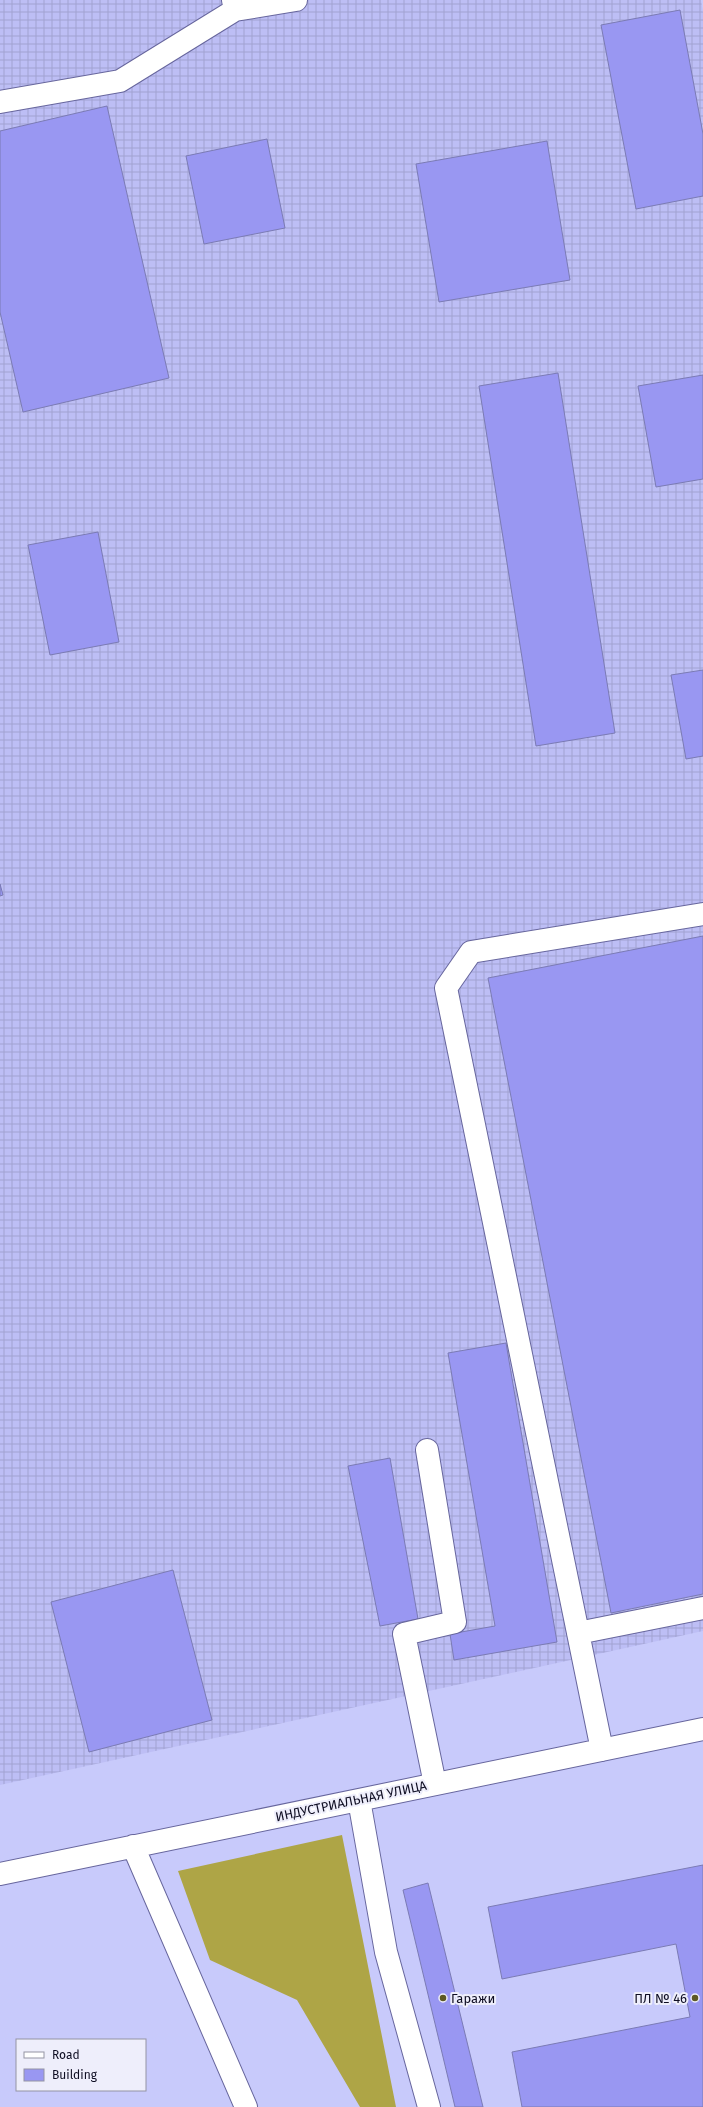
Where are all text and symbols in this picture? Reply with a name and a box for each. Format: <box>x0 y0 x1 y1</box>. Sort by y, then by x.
street label: ИНДУСТРИАЛЬНАЯ УЛИЦА <box>274 1778 429 1824</box>
place label: Гаражи <box>451 1991 495 2006</box>
place label: ПЛ № 46 <box>634 1991 687 2006</box>
marker: Гаражи <box>438 1993 448 2003</box>
marker: ПЛ № 46 <box>690 1993 700 2003</box>
legend <box>16 2039 146 2091</box>
text: Road <box>52 2048 80 2062</box>
text: Building <box>52 2068 98 2082</box>

